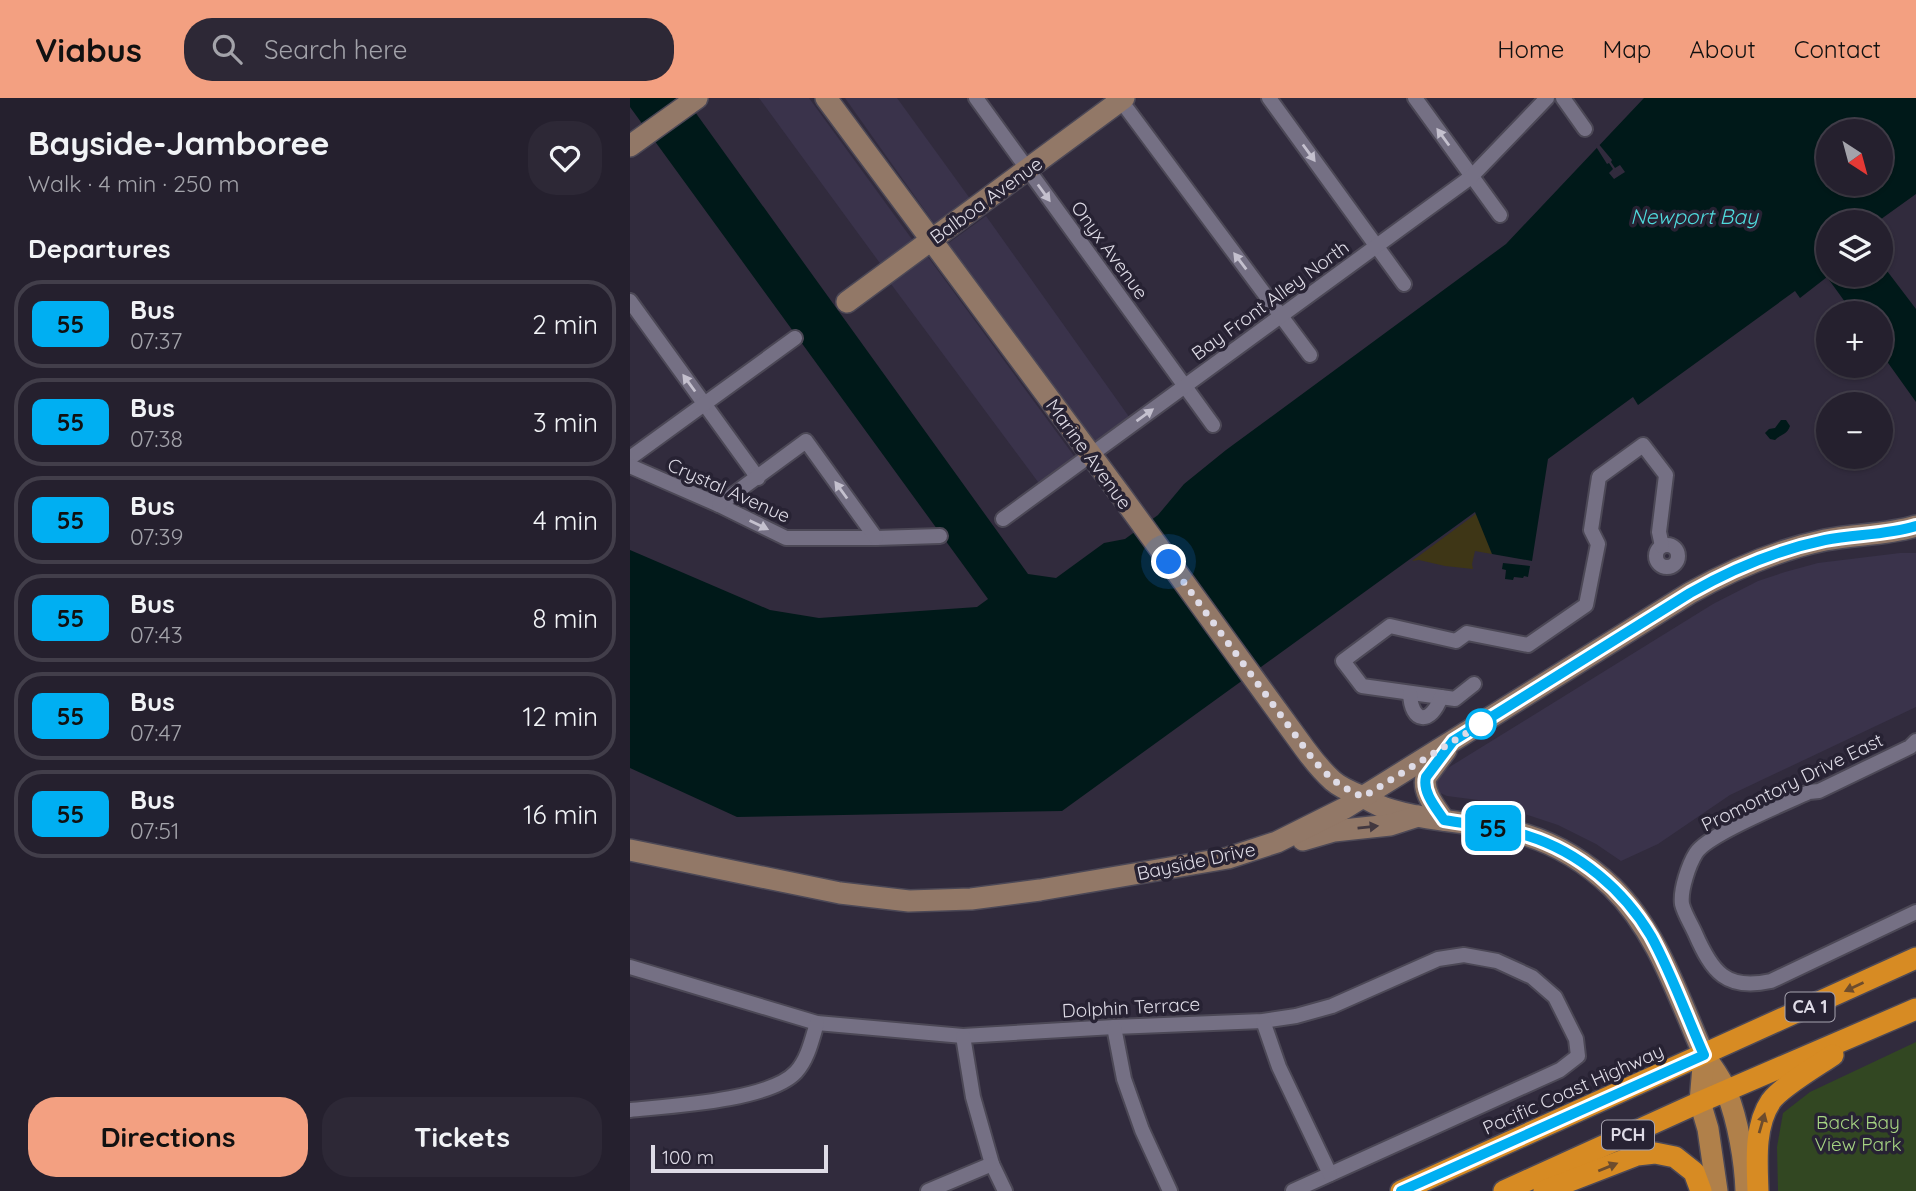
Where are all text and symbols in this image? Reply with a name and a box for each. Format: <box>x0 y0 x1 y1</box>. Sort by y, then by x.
search box <box>184 18 674 81</box>
text: Viabus <box>35 29 142 70</box>
icon: search <box>208 30 246 68</box>
text: Search here <box>264 33 407 66</box>
text: Home <box>1497 34 1564 64</box>
text: Map <box>1602 34 1651 64</box>
text: About <box>1689 34 1756 64</box>
text: Contact <box>1794 34 1881 64</box>
north arrow <box>1816 119 1894 196</box>
map controls <box>1816 119 1893 469</box>
button: heart <box>528 121 602 195</box>
text: Bayside-Jamboree <box>28 122 330 163</box>
one-way arrow <box>1436 128 1450 146</box>
one-way arrow <box>1302 144 1316 162</box>
street label: Balboa Avenue <box>925 151 1047 249</box>
text: Walk · 4 min · 250 m <box>28 169 239 198</box>
one-way arrow <box>1037 184 1051 202</box>
street label: Onyx Avenue <box>1066 196 1154 304</box>
water label: Newport Bay <box>1630 203 1759 229</box>
button: layers <box>1816 210 1893 287</box>
text: Departures <box>28 232 171 265</box>
street label: Bay Front Alley North <box>1187 235 1353 365</box>
one-way arrow <box>1234 252 1248 270</box>
text: Bus <box>130 293 175 326</box>
button: + <box>1816 301 1893 378</box>
text: 2 min <box>532 308 598 341</box>
text: 55 <box>57 309 84 339</box>
text: 07:37 <box>130 326 182 355</box>
one-way arrow <box>682 374 696 392</box>
text: Bus <box>130 391 175 424</box>
button: − <box>1816 392 1893 469</box>
street label: Marine Avenue <box>1041 394 1137 514</box>
text: 3 min <box>533 406 598 439</box>
text: 55 <box>57 407 84 437</box>
one-way arrow <box>1136 408 1154 422</box>
text: 07:38 <box>130 424 183 453</box>
street label: Crystal Avenue <box>664 452 794 528</box>
one-way arrow <box>834 481 848 499</box>
text: Bus <box>130 489 175 522</box>
text: 4 min <box>533 504 598 537</box>
text: 55 <box>57 505 84 535</box>
one-way arrow <box>749 519 769 530</box>
text: 07:39 <box>130 522 183 551</box>
your location <box>1151 544 1186 579</box>
text: Bus <box>130 587 175 620</box>
text: 8 min <box>533 602 598 635</box>
text: 55 <box>57 603 84 633</box>
text: 07:43 <box>130 620 183 649</box>
text: Bus <box>130 685 175 718</box>
text: 12 min <box>523 700 598 733</box>
text: 55 <box>57 701 84 731</box>
unlabelled marker <box>1466 709 1496 739</box>
text: 07:47 <box>130 718 182 747</box>
street label: Promontory Drive East <box>1697 728 1887 836</box>
text: Bus <box>130 783 175 816</box>
text: 16 min <box>523 798 598 831</box>
text: 55 <box>57 799 84 829</box>
line badge: 55 <box>1462 805 1524 851</box>
text: 55 <box>1479 813 1507 843</box>
text: 07:51 <box>130 816 180 845</box>
one-way arrow <box>1357 821 1379 832</box>
street label: Bayside Drive <box>1135 837 1257 885</box>
one-way arrow <box>1844 981 1864 993</box>
street label: Dolphin Terrace <box>1061 991 1201 1023</box>
road number: CA 1 <box>1786 992 1834 1022</box>
street label: Pacific Coast Highway <box>1479 1038 1667 1140</box>
button: Directions <box>28 1097 308 1177</box>
button: Tickets <box>322 1097 602 1177</box>
park label: Back Bay View Park <box>1814 1110 1902 1156</box>
one-way arrow <box>1758 1113 1768 1134</box>
road number: PCH <box>1602 1120 1654 1150</box>
scale bar <box>651 1142 828 1174</box>
text: 100 m <box>662 1145 714 1169</box>
one-way arrow <box>1597 1161 1618 1172</box>

